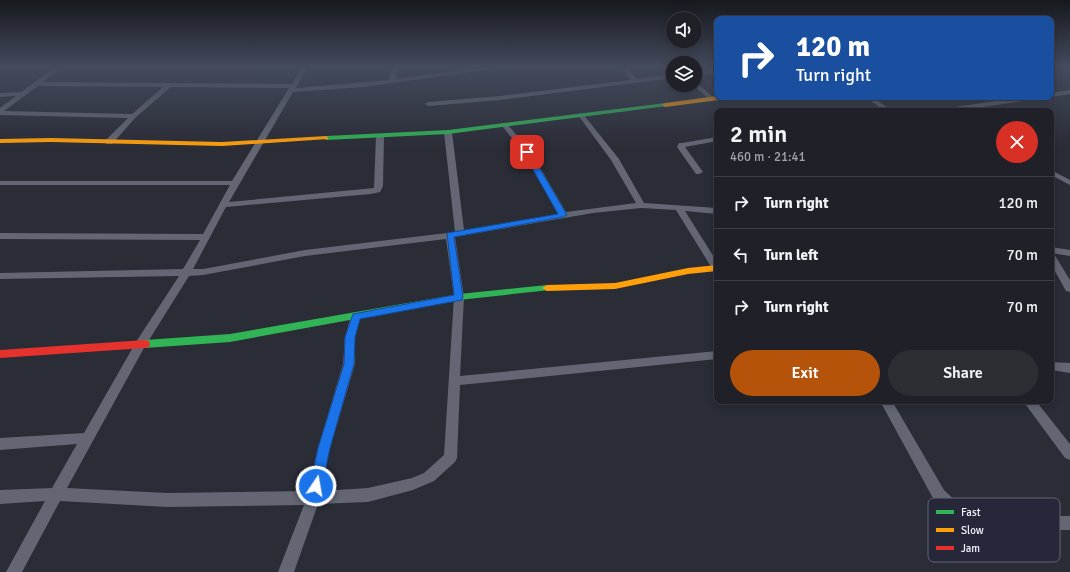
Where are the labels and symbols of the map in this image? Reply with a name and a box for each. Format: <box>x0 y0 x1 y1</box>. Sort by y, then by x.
pin <box>510 135 544 169</box>
position arrow <box>295 465 337 507</box>
legend <box>928 498 1060 562</box>
text: Fast <box>961 506 981 519</box>
text: Slow <box>961 524 984 537</box>
text: Jam <box>961 542 980 555</box>

